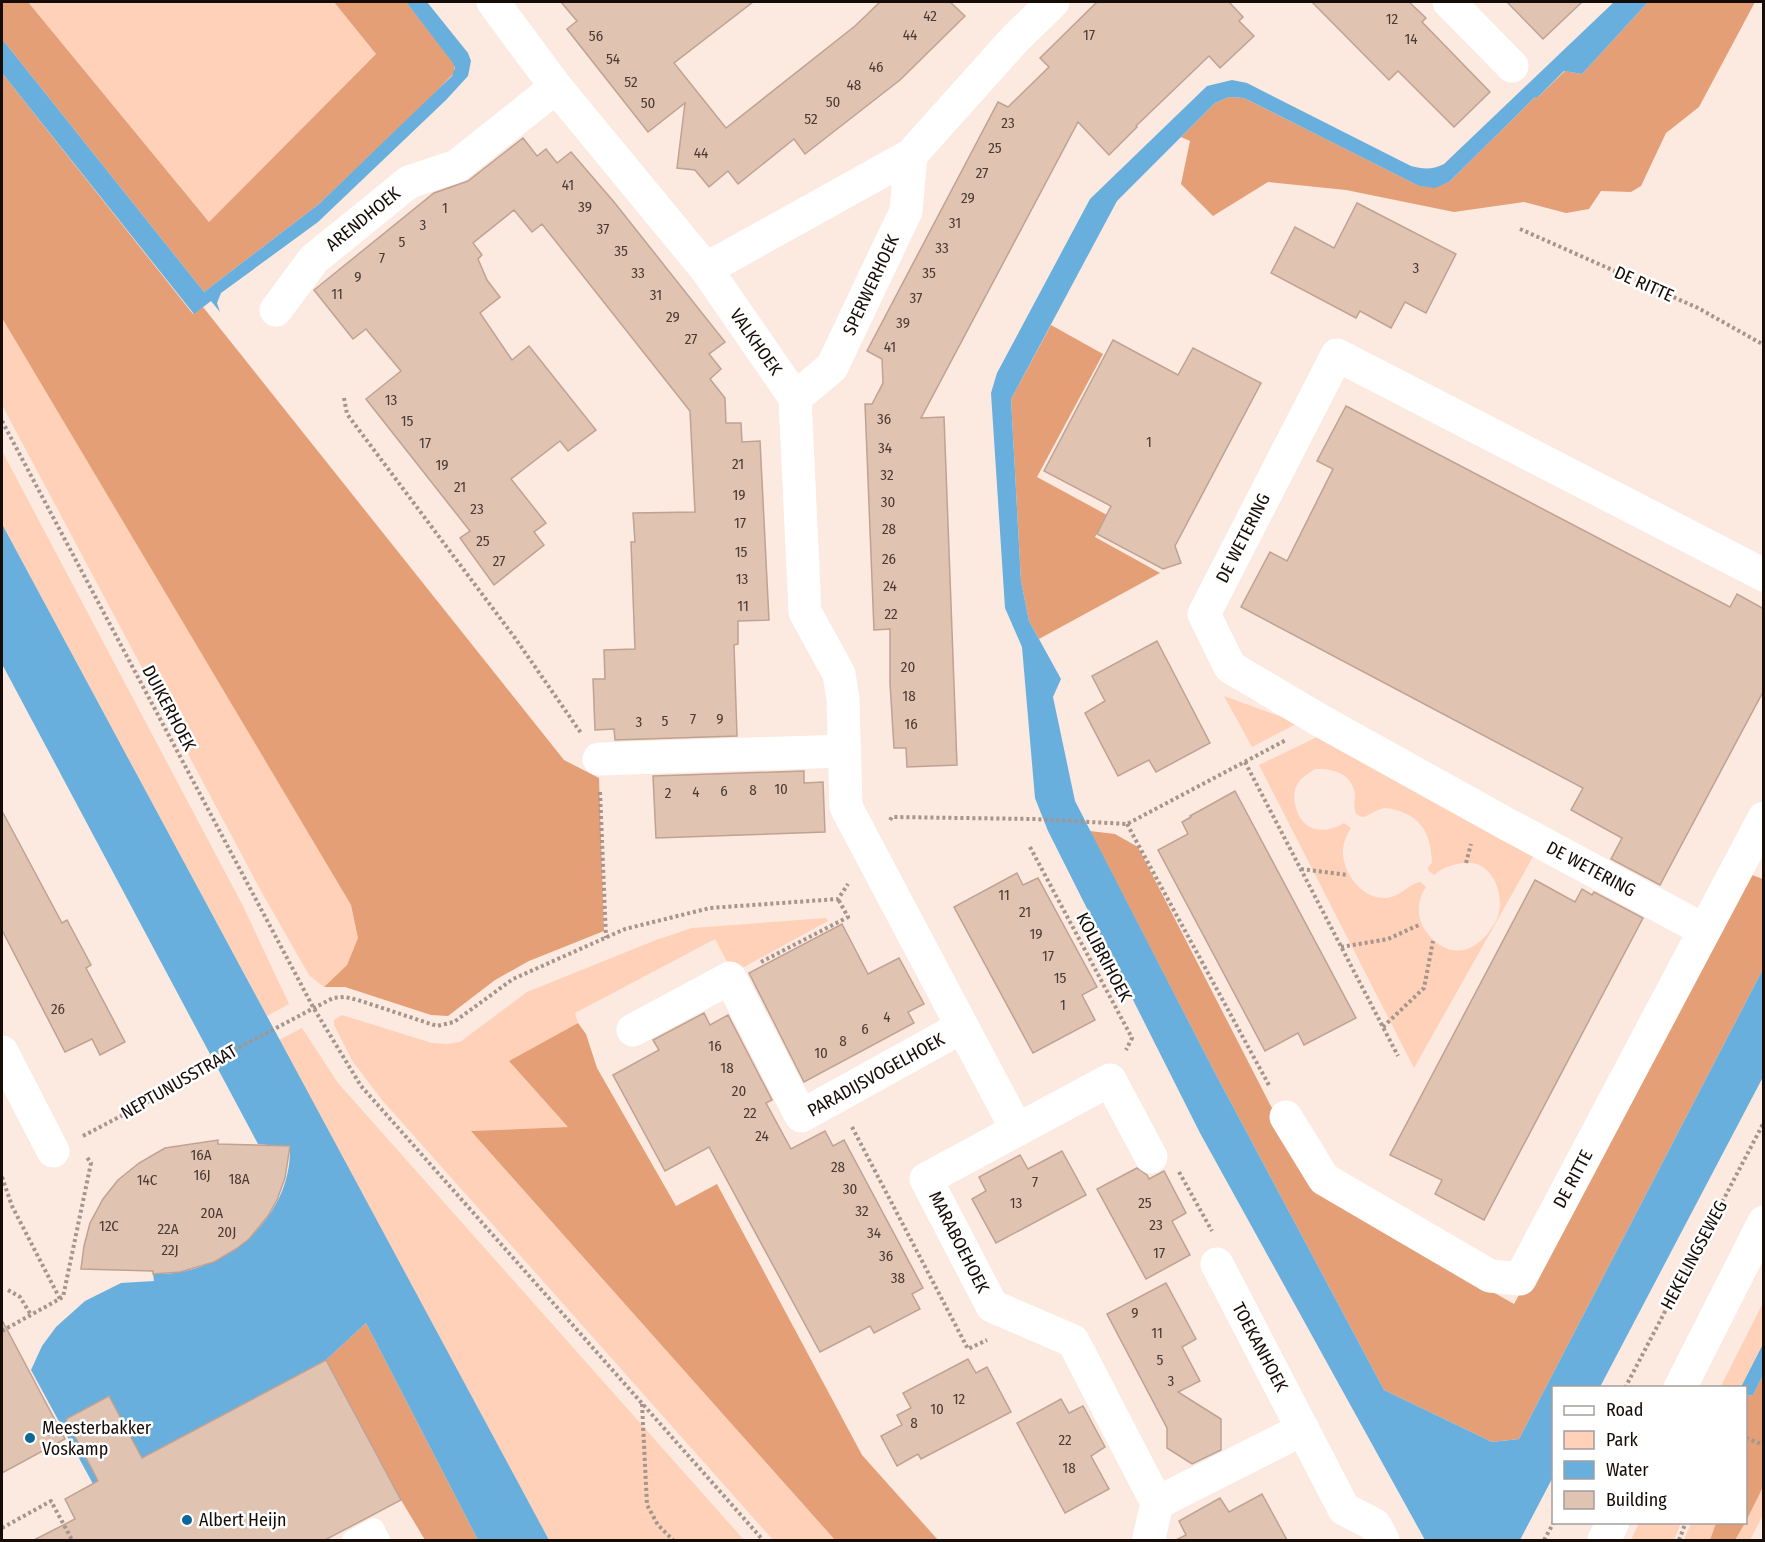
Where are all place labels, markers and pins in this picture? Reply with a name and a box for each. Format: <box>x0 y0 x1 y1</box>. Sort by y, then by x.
place label: Meesterbakker Voskamp <box>42 1417 152 1460</box>
marker: Meesterbakker Voskamp <box>23 1431 37 1445</box>
place label: Albert Heijn <box>199 1509 286 1531</box>
marker: Albert Heijn <box>180 1513 194 1527</box>

